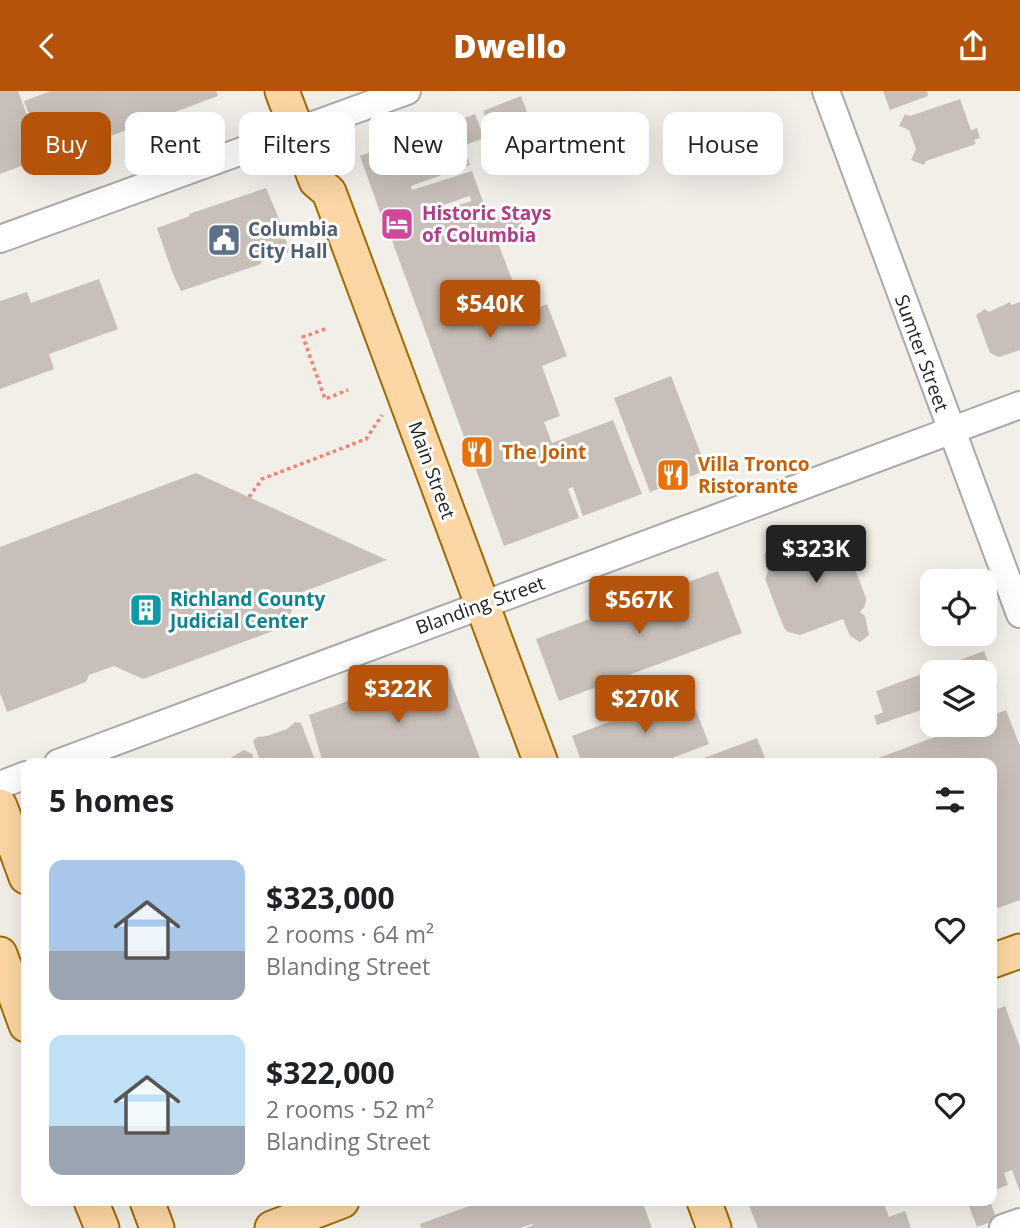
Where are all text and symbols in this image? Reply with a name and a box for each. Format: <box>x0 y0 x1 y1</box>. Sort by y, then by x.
text: Dwello <box>453 24 567 67</box>
icon: back <box>28 27 66 65</box>
icon: share <box>954 27 992 65</box>
chip: Buy <box>21 112 111 175</box>
chip: Rent <box>125 112 225 175</box>
chip: Filters <box>239 112 355 175</box>
chip: New <box>369 112 467 175</box>
chip: Apartment <box>481 112 649 175</box>
chip: House <box>663 112 783 175</box>
place label: Historic Stays of Columbia <box>422 200 551 248</box>
hotel icon: Historic Stays of Columbia <box>378 205 416 243</box>
place label: Columbia City Hall <box>248 216 338 264</box>
public building icon: Columbia City Hall <box>205 221 243 259</box>
pin: $540K <box>441 281 539 340</box>
text: $540K <box>456 287 524 319</box>
street label: Sumter Street <box>889 291 955 415</box>
street label: Main Street <box>402 418 462 523</box>
restaurant icon: The Joint <box>458 433 496 471</box>
place label: The Joint <box>502 439 586 465</box>
place label: Villa Tronco Ristorante <box>698 451 810 499</box>
restaurant icon: Villa Tronco Ristorante <box>654 456 692 494</box>
pin: $323K <box>767 525 865 585</box>
text: $323K <box>782 532 850 564</box>
map controls <box>920 569 997 737</box>
button: locate <box>920 569 997 646</box>
street label: Blanding Street <box>412 570 548 640</box>
pin: $567K <box>590 577 688 636</box>
text: $567K <box>605 583 673 615</box>
place label: Richland County Judicial Center <box>168 586 325 634</box>
building icon: Richland County Judicial Center <box>127 591 165 629</box>
button: layers <box>920 660 997 737</box>
pin: $322K <box>349 665 447 725</box>
text: $322K <box>364 672 432 704</box>
pin: $270K <box>596 675 694 735</box>
text: $270K <box>611 682 679 714</box>
text: 5 homes <box>49 780 174 821</box>
icon: filters <box>931 781 969 819</box>
text: $323,000 <box>266 877 395 918</box>
icon: home <box>105 888 189 972</box>
icon: heart <box>931 911 969 949</box>
text: 2 rooms · 64 m² <box>266 918 434 950</box>
text: Blanding Street <box>266 950 430 982</box>
text: $322,000 <box>266 1052 395 1093</box>
icon: home <box>105 1063 189 1147</box>
icon: heart <box>931 1086 969 1124</box>
text: 2 rooms · 52 m² <box>266 1093 434 1125</box>
text: Blanding Street <box>266 1125 430 1157</box>

